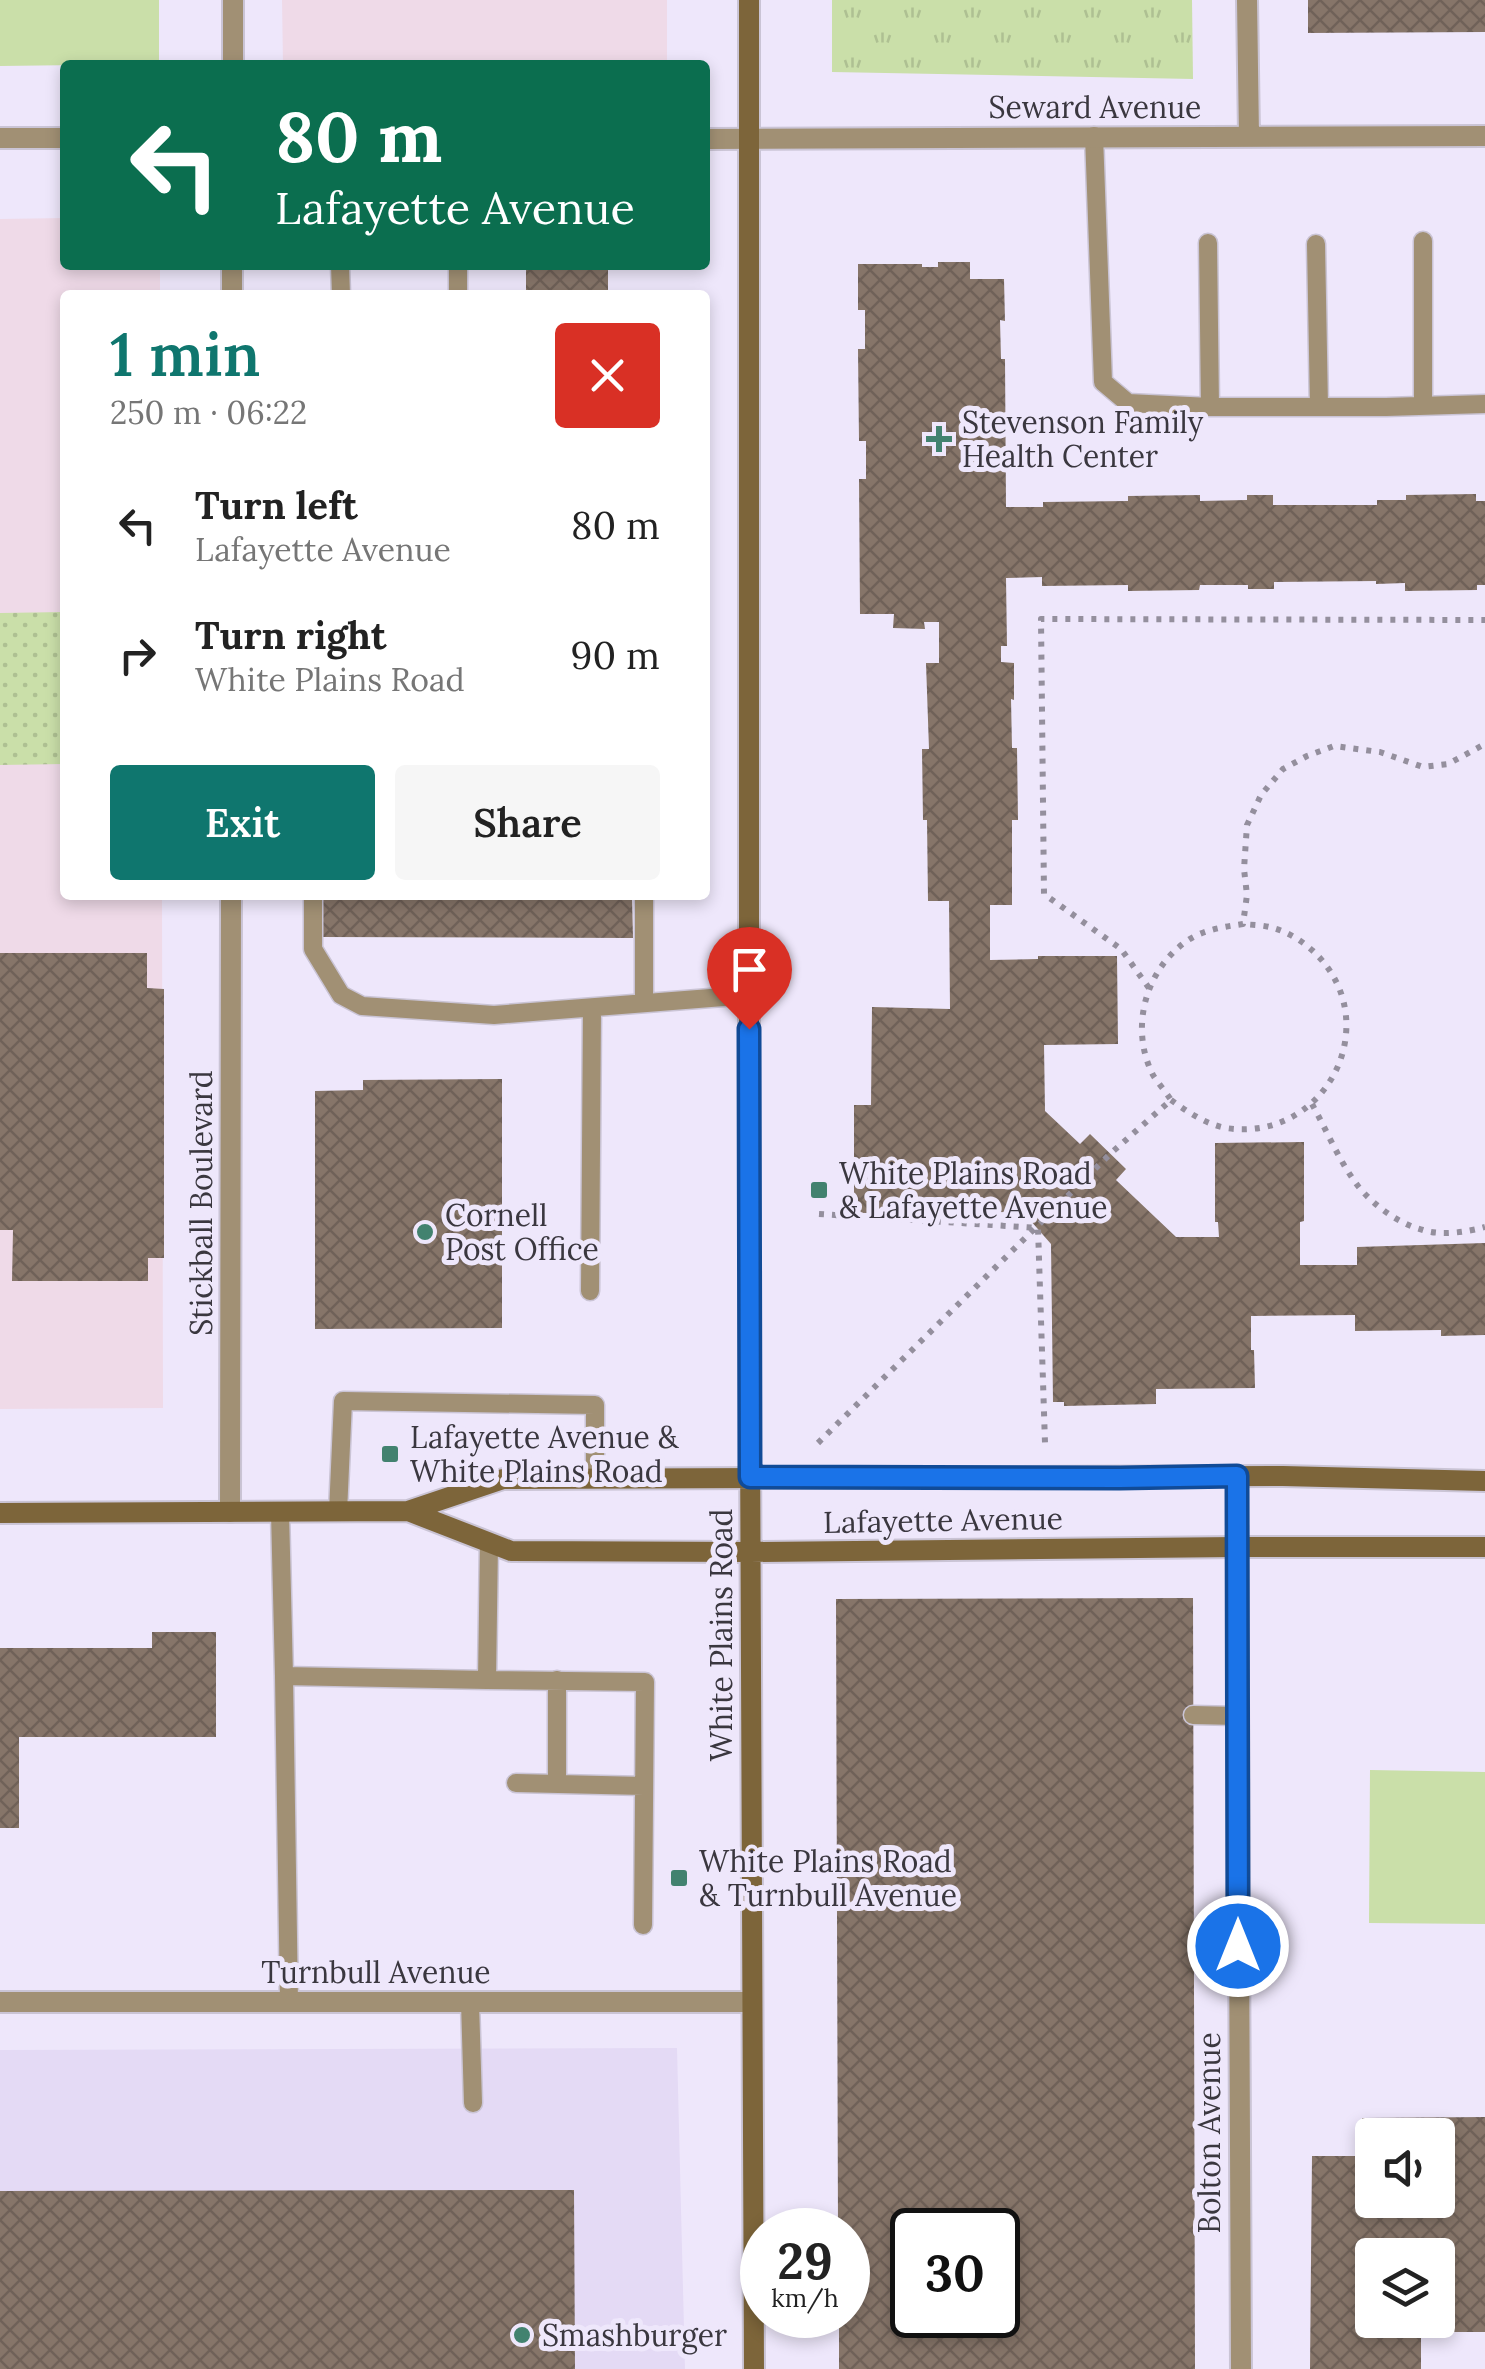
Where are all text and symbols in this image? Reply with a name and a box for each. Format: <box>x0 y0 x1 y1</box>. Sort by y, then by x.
street label: Seward Avenue <box>989 88 1201 126</box>
text: 80 m <box>275 92 442 181</box>
icon: left <box>110 100 240 230</box>
text: Lafayette Avenue <box>275 179 635 236</box>
text: 1 min <box>110 316 260 392</box>
button: close <box>555 323 660 428</box>
text: 250 m · 06:22 <box>110 392 307 433</box>
place label: Stevenson Family Health Center <box>962 403 1204 475</box>
marker: Stevenson Family Health Center <box>926 426 952 452</box>
text: Turn left <box>195 481 358 529</box>
icon: left <box>110 498 165 553</box>
text: 80 m <box>571 501 660 549</box>
text: Lafayette Avenue <box>195 529 451 570</box>
text: Turn right <box>195 611 386 659</box>
icon: right <box>110 628 165 683</box>
text: 90 m <box>570 631 660 679</box>
text: White Plains Road <box>195 659 465 700</box>
button: Exit <box>110 765 375 880</box>
button: Share <box>395 765 660 880</box>
pin <box>707 927 792 1030</box>
icon: arrive <box>722 942 777 997</box>
street label: Stickball Boulevard <box>182 1070 220 1336</box>
place label: White Plains Road & Lafayette Avenue <box>839 1154 1108 1227</box>
marker: White Plains Road & Lafayette Avenue <box>808 1179 830 1201</box>
place label: Cornell Post Office <box>445 1196 599 1268</box>
marker: Cornell Post Office <box>414 1221 436 1243</box>
place label: Lafayette Avenue & White Plains Road <box>410 1418 680 1490</box>
marker: Lafayette Avenue & White Plains Road <box>379 1443 401 1465</box>
street label: Lafayette Avenue <box>823 1499 1063 1542</box>
street label: White Plains Road <box>702 1509 740 1761</box>
place label: White Plains Road & Turnbull Avenue <box>699 1842 957 1914</box>
marker: White Plains Road & Turnbull Avenue <box>668 1867 690 1889</box>
position arrow <box>1186 1894 1290 1998</box>
street label: Turnbull Avenue <box>261 1953 491 1991</box>
street label: Bolton Avenue <box>1190 2032 1228 2234</box>
map controls <box>1355 2118 1455 2338</box>
button: sound <box>1355 2118 1455 2218</box>
speed limit sign: 30 <box>890 2208 1020 2338</box>
text: 29 <box>777 2229 833 2293</box>
button: layers <box>1355 2238 1455 2338</box>
text: km/h <box>771 2282 839 2314</box>
place label: Smashburger <box>542 2316 727 2355</box>
marker: Smashburger <box>511 2324 533 2346</box>

